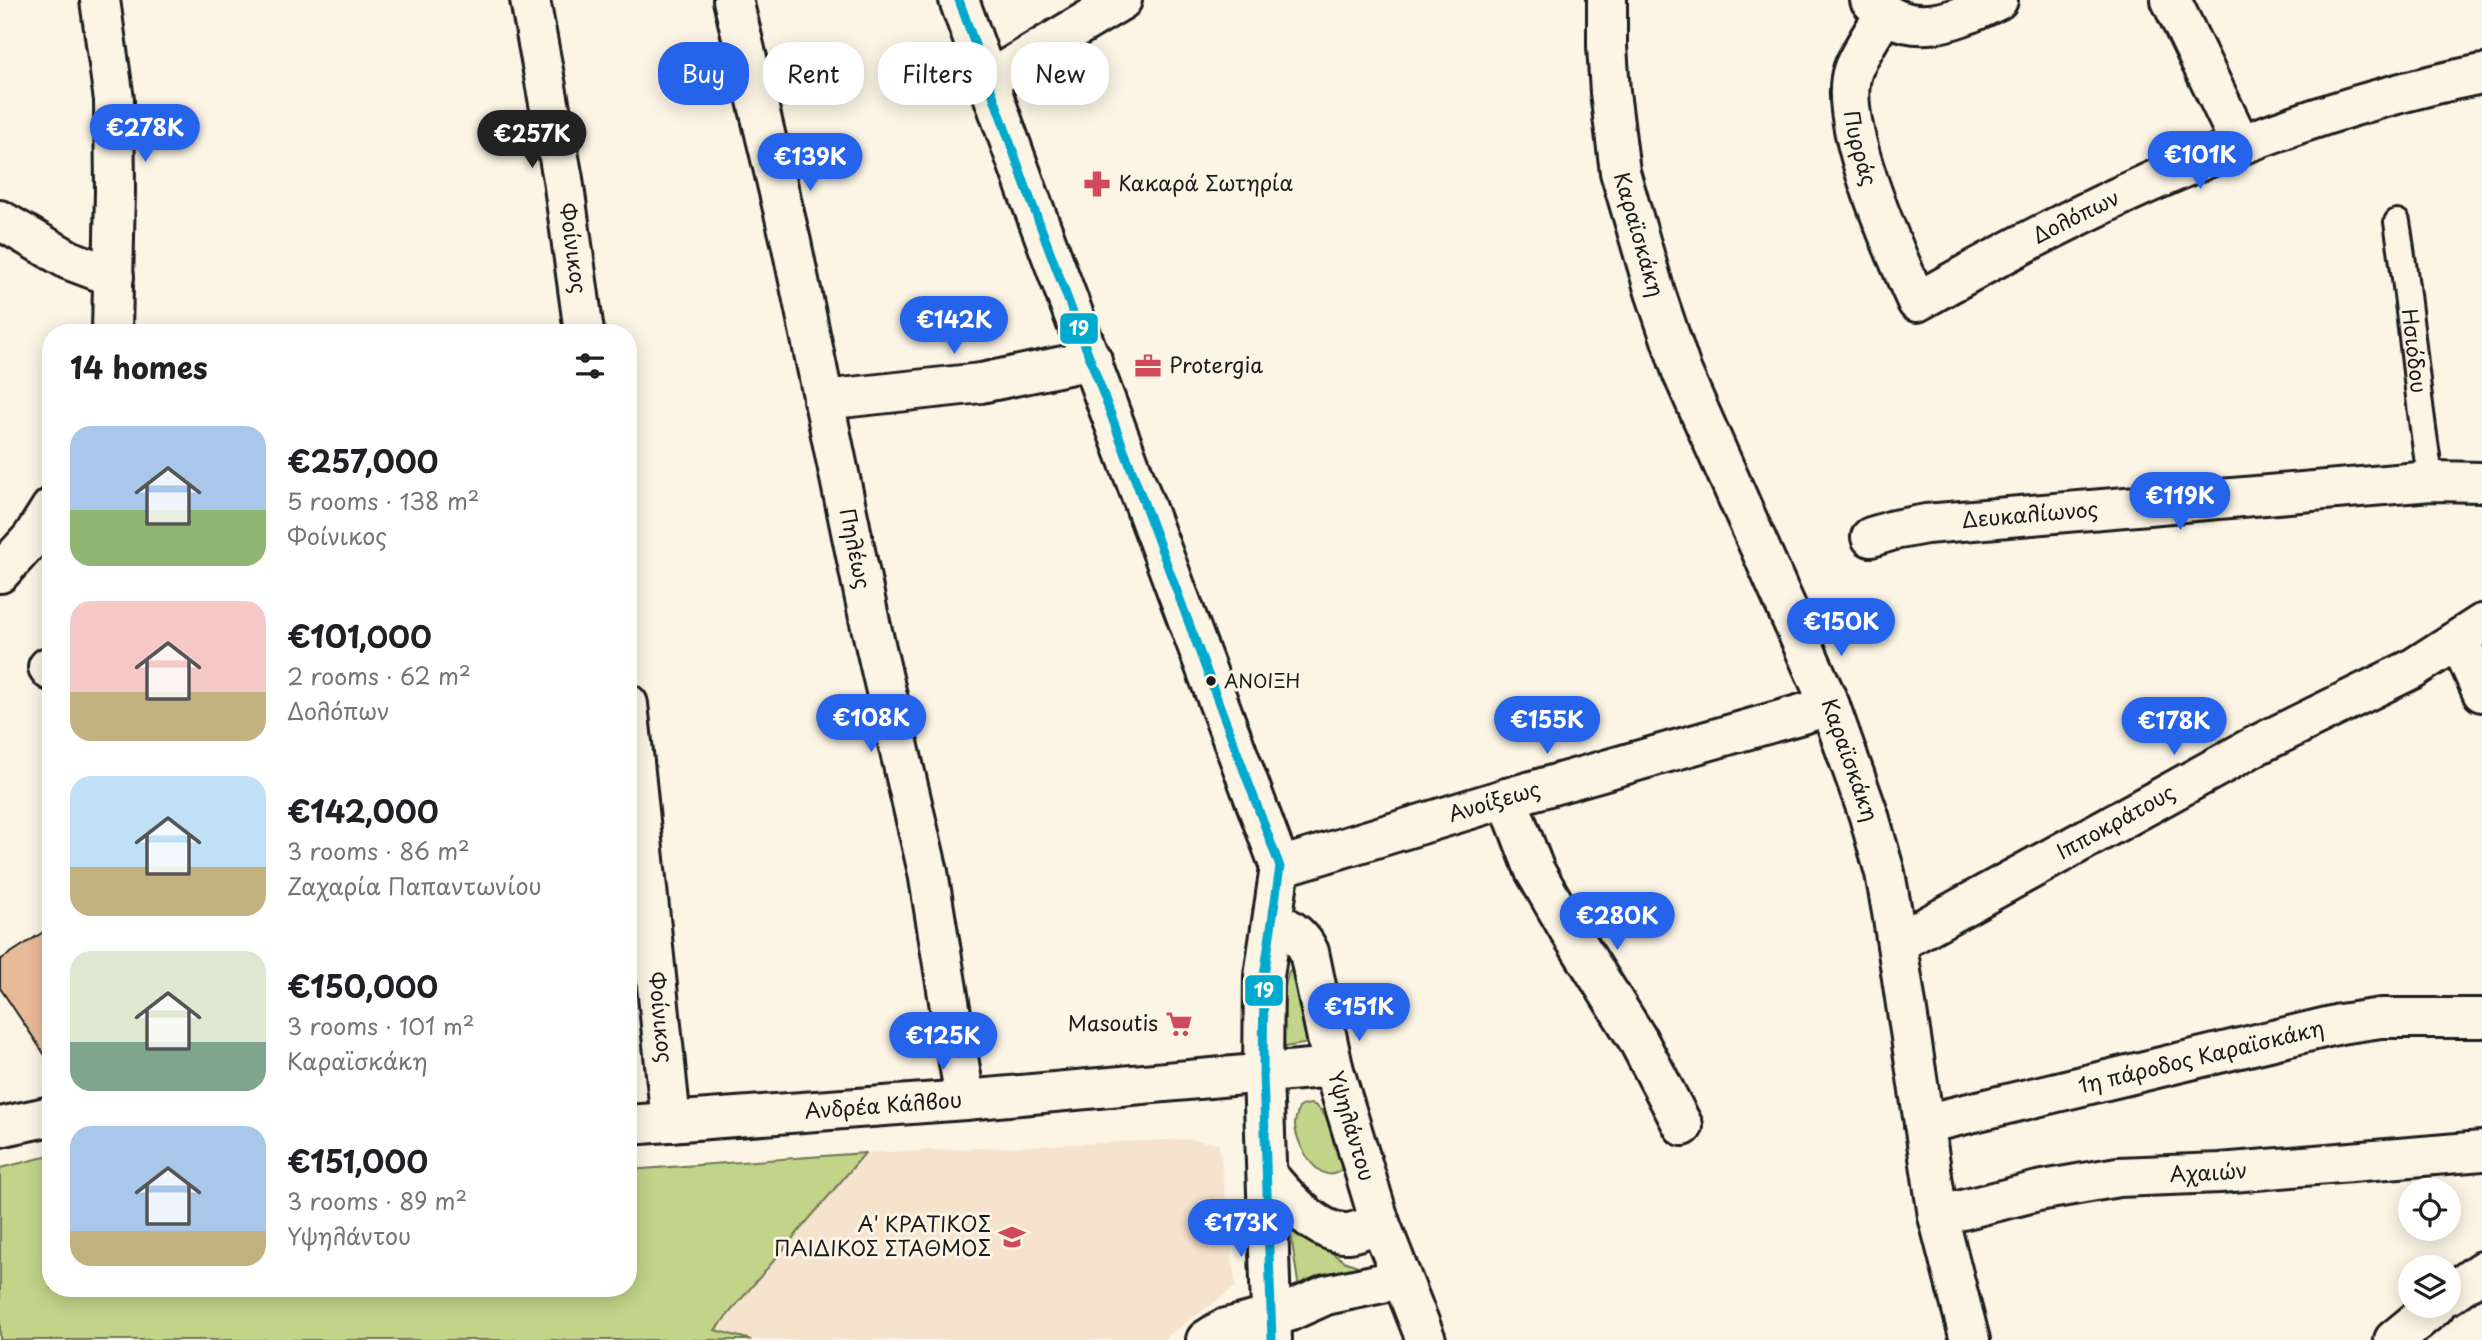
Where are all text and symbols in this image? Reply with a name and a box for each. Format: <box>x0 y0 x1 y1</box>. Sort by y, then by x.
chip: Buy <box>658 42 749 105</box>
chip: Rent <box>763 42 864 105</box>
chip: Filters <box>878 42 997 105</box>
chip: New <box>1011 42 1109 105</box>
pin: €278K <box>96 104 194 164</box>
street label: Πυρράς <box>1837 108 1887 190</box>
text: €278K <box>106 109 184 144</box>
pin: €257K <box>483 110 581 170</box>
text: €257K <box>493 115 571 150</box>
pin: €101K <box>2151 132 2249 191</box>
pin: €139K <box>761 134 859 193</box>
text: €101K <box>2164 136 2236 171</box>
text: €139K <box>774 138 847 173</box>
place label: Κακαρά Σωτηρία <box>1118 166 1294 198</box>
street label: Καραϊσκάκη <box>1607 168 1674 300</box>
pharmacy icon: Κακαρά Σωτηρία <box>1082 169 1112 199</box>
street label: Δολόπων <box>2026 180 2124 251</box>
street label: Φοίνικος <box>552 201 597 296</box>
pin: €142K <box>905 296 1003 356</box>
text: €142K <box>916 301 992 336</box>
street label: Ησιόδου <box>2395 307 2436 395</box>
line badge: 19 <box>1059 312 1099 345</box>
text: 19 <box>1069 313 1089 341</box>
text: 14 homes <box>70 344 208 389</box>
icon: filters <box>571 347 609 385</box>
place label: Protergia <box>1169 348 1263 380</box>
office icon: Protergia <box>1133 351 1163 381</box>
text: €257,000 <box>287 438 438 483</box>
icon: home <box>126 454 210 538</box>
pin: €119K <box>2131 472 2229 532</box>
text: €119K <box>2145 477 2215 512</box>
text: 5 rooms · 138 m² <box>287 483 480 518</box>
street label: Δευκαλίωνος <box>1960 491 2099 535</box>
street label: Πηλέως <box>833 505 881 591</box>
text: Φοίνικος <box>287 518 387 553</box>
pin: €150K <box>1792 598 1890 658</box>
text: €150K <box>1803 603 1879 638</box>
text: €101,000 <box>287 613 432 658</box>
icon: home <box>126 629 210 713</box>
text: 2 rooms · 62 m² <box>287 658 471 693</box>
place label: ΑΝΟΙΞΗ <box>1224 666 1300 694</box>
marker: ΑΝΟΙΞΗ <box>1204 674 1218 688</box>
text: Δολόπων <box>287 693 390 728</box>
pin: €108K <box>822 694 920 754</box>
street label: Καραϊσκάκη <box>1815 694 1888 825</box>
pin: €155K <box>1498 696 1596 756</box>
pin: €178K <box>2125 698 2223 757</box>
text: €108K <box>832 699 910 734</box>
text: €155K <box>1510 701 1584 736</box>
text: €178K <box>2138 702 2210 737</box>
street label: Ανοίξεως <box>1444 771 1543 829</box>
street label: Ιπποκράτους <box>2050 775 2180 866</box>
text: €142,000 <box>287 788 439 833</box>
icon: home <box>126 804 210 888</box>
text: 3 rooms · 86 m² <box>287 833 470 868</box>
text: Ζαχαρία Παπαντωνίου <box>287 868 542 903</box>
pin: €280K <box>1568 892 1666 952</box>
text: €280K <box>1576 897 1658 932</box>
text: €150,000 <box>287 963 438 1008</box>
street label: Φοίνικος <box>642 970 683 1064</box>
line badge: 19 <box>1244 974 1284 1007</box>
text: 19 <box>1254 975 1274 1003</box>
icon: home <box>126 979 210 1063</box>
pin: €151K <box>1310 984 1408 1043</box>
text: €151K <box>1324 988 1394 1023</box>
place label: Masoutis <box>1068 1006 1158 1038</box>
text: 3 rooms · 101 m² <box>287 1008 475 1043</box>
supermarket icon: Masoutis <box>1164 1009 1194 1039</box>
street label: 1η πάροδος Καραϊσκάκη <box>2074 1010 2327 1100</box>
pin: €125K <box>894 1012 992 1072</box>
text: €125K <box>905 1017 981 1052</box>
text: Καραϊσκάκη <box>287 1043 428 1078</box>
street label: Υψηλάντου <box>1321 1067 1384 1184</box>
street label: Ανδρέα Κάλβου <box>803 1082 963 1126</box>
text: €151,000 <box>287 1138 428 1183</box>
street label: Αχαιών <box>2169 1153 2249 1189</box>
icon: home <box>126 1154 210 1238</box>
map controls <box>2398 1178 2461 1318</box>
button: locate <box>2398 1178 2461 1241</box>
text: 3 rooms · 89 m² <box>287 1183 467 1218</box>
pin: €173K <box>1192 1200 1290 1259</box>
text: €173K <box>1204 1204 1278 1239</box>
place label: Α' ΚΡΑΤΙΚΟΣ ΠΑΙΔΙΚΟΣ ΣΤΑΘΜΟΣ <box>774 1207 991 1263</box>
text: Υψηλάντου <box>287 1218 411 1253</box>
school or university icon: Α' ΚΡΑΤΙΚΟΣ ΠΑΙΔΙΚΟΣ ΣΤΑΘΜΟΣ <box>997 1222 1027 1252</box>
button: layers <box>2398 1255 2461 1318</box>

